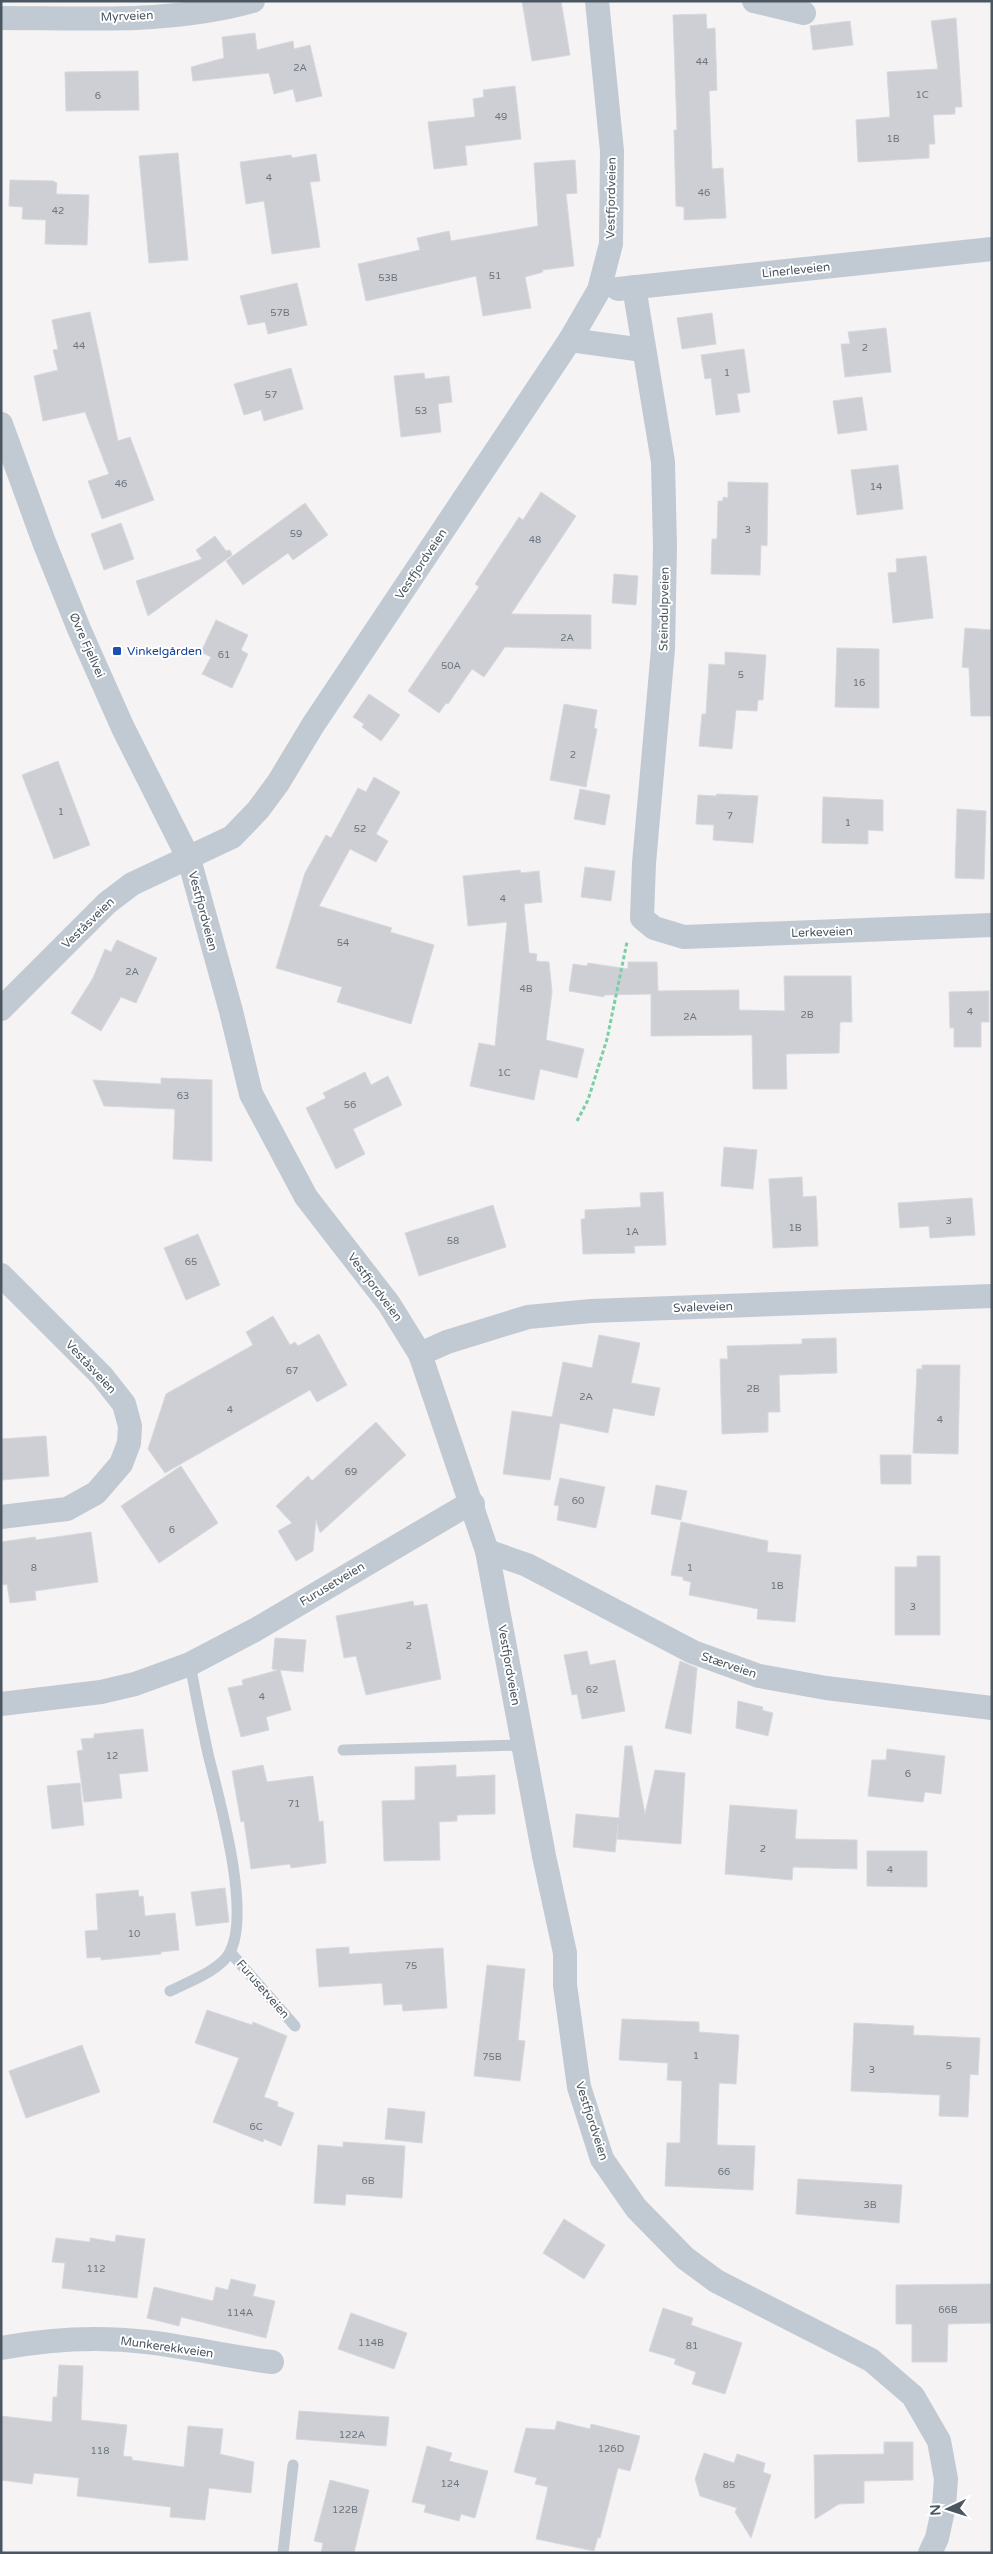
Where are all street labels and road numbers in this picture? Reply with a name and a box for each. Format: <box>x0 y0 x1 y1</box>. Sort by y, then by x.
street label: Myrveien <box>100 8 154 24</box>
street label: Vestfjordveien <box>603 157 619 239</box>
street label: Linerleveien <box>761 259 831 281</box>
street label: Vestfjordveien <box>392 526 450 602</box>
street label: Steindulpveien <box>656 567 672 651</box>
street label: Øvre Fjellvei <box>66 610 108 680</box>
street label: Vestfjordveien <box>186 870 220 952</box>
street label: Veståsveien <box>59 895 117 951</box>
street label: Lerkeveien <box>791 924 853 940</box>
street label: Vestfjordveien <box>345 1250 405 1324</box>
street label: Svaleveien <box>673 1299 733 1315</box>
street label: Veståsveien <box>63 1338 119 1396</box>
street label: Furusetveien <box>297 1559 367 1609</box>
street label: Vestfjordveien <box>495 1623 523 1707</box>
street label: Stærveien <box>700 1649 758 1681</box>
street label: Furusetveien <box>234 1957 292 2021</box>
street label: Vestfjordveien <box>573 2080 611 2162</box>
street label: Munkerekkveien <box>120 2334 214 2360</box>

